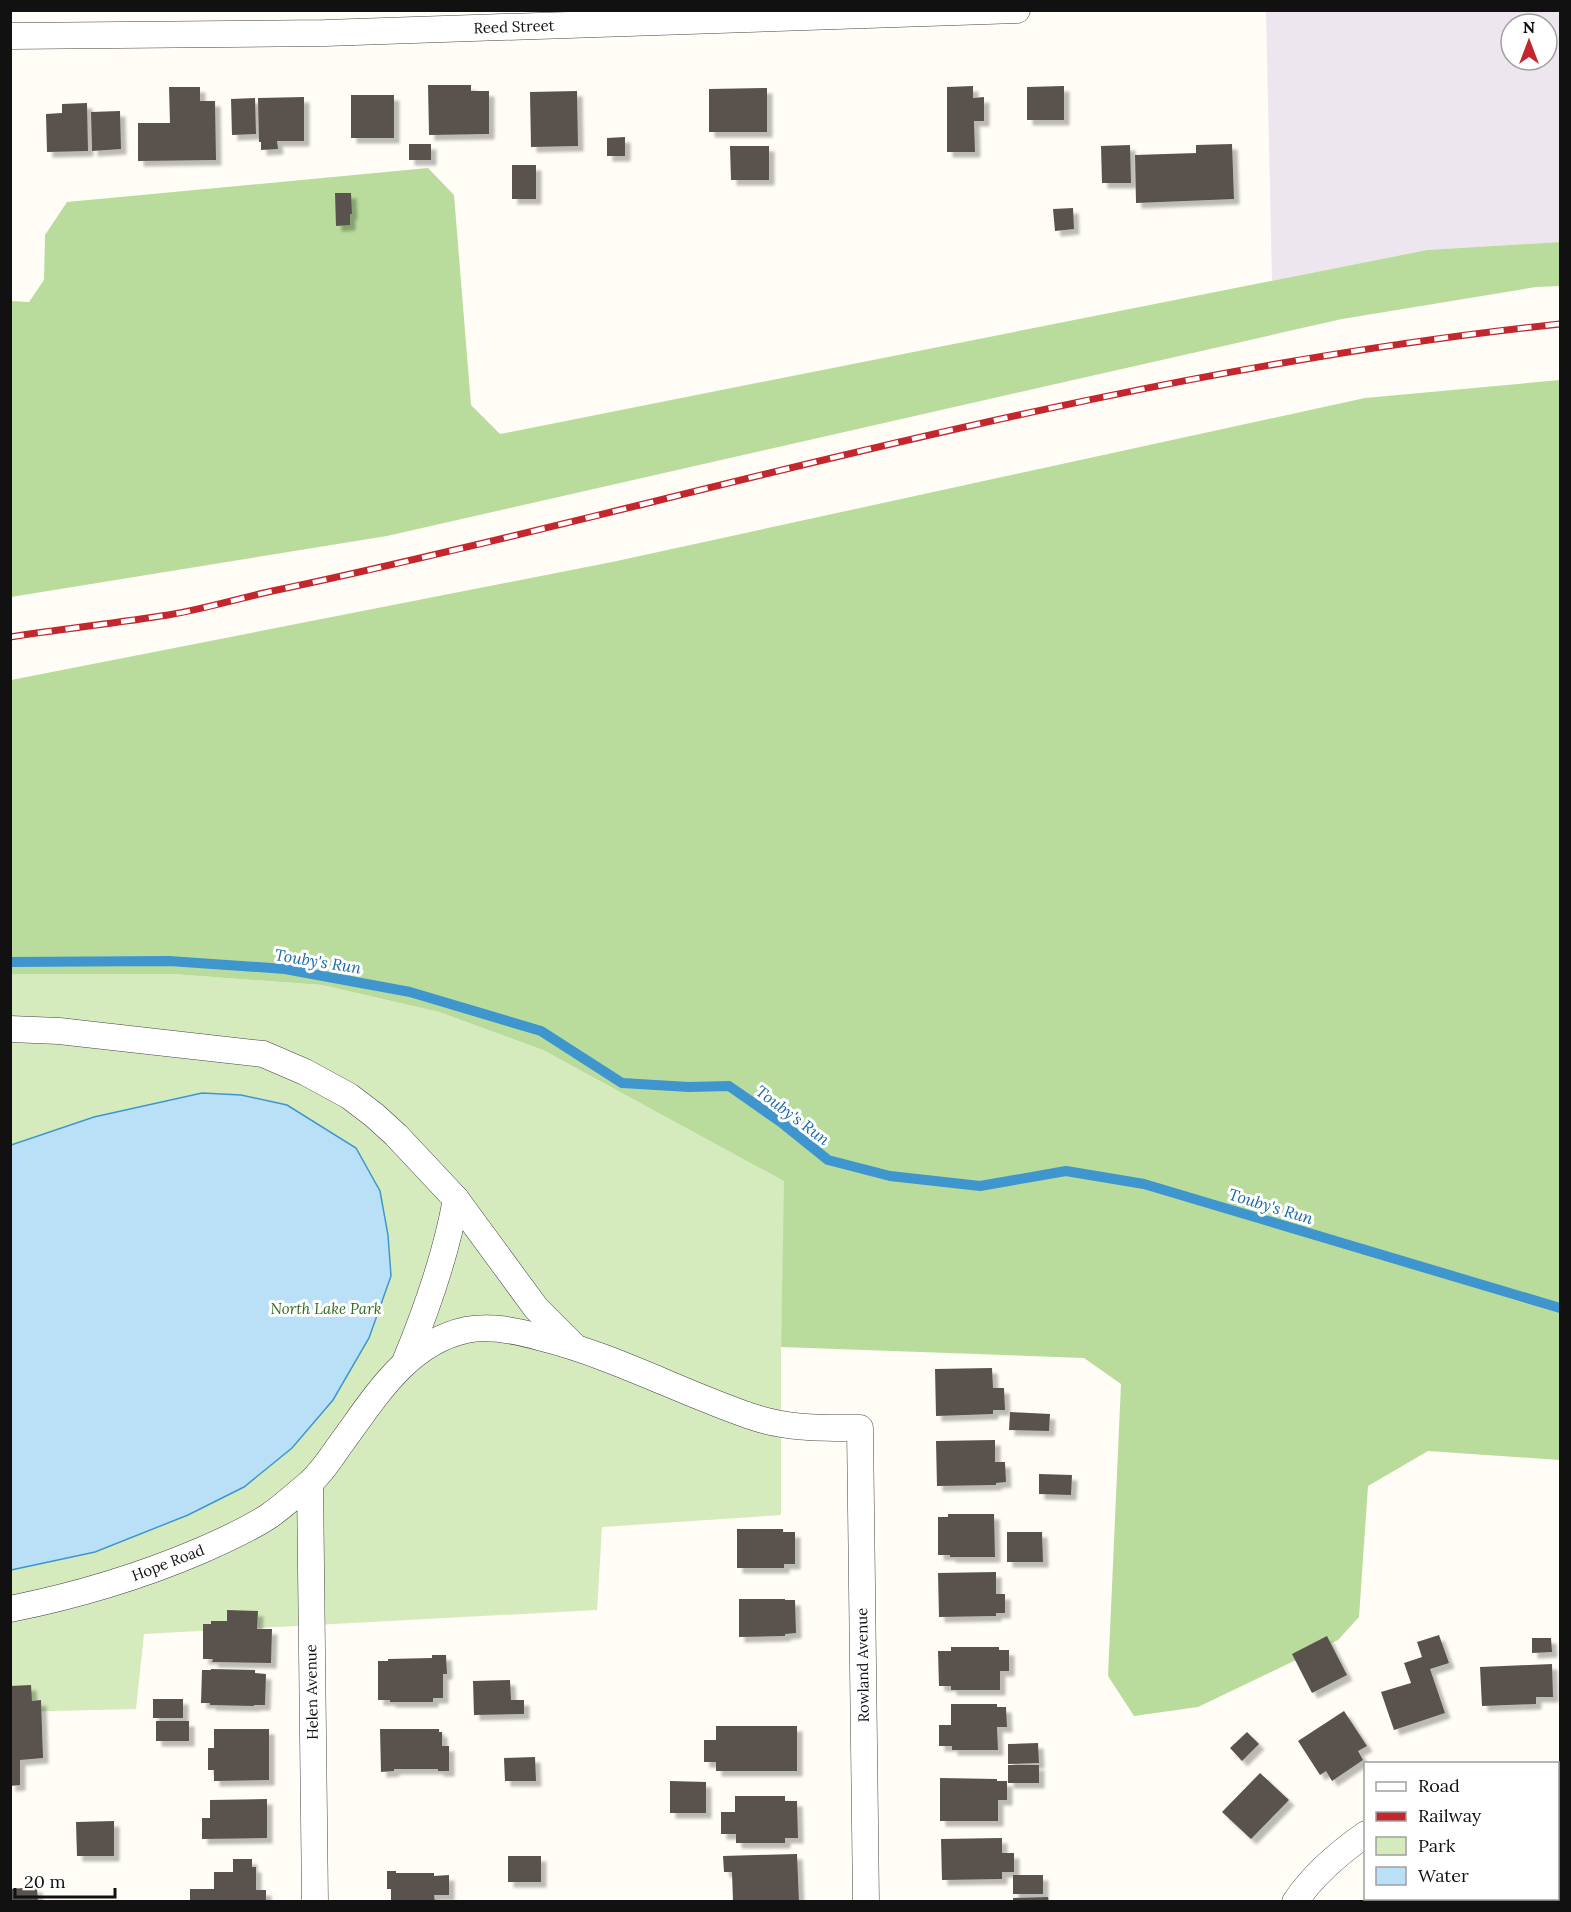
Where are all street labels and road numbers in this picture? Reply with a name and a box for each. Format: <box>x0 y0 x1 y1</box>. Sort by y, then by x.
street label: Reed Street <box>473 16 555 37</box>
street label: Hope Road <box>129 1540 207 1585</box>
street label: Rowland Avenue <box>852 1607 873 1723</box>
street label: Helen Avenue <box>301 1644 322 1740</box>

